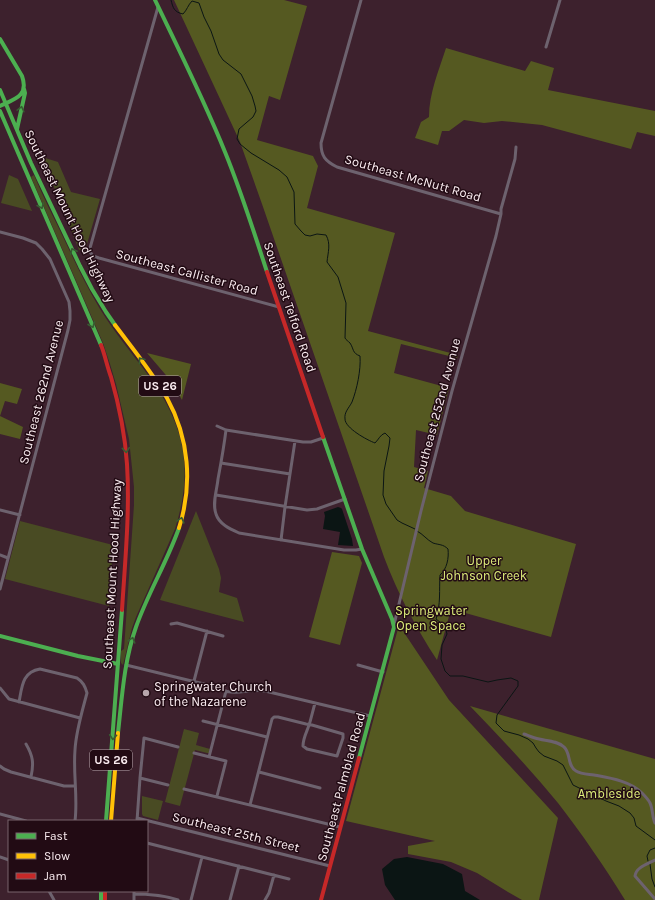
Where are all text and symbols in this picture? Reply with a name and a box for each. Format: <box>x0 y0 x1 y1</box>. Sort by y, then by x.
one-way arrow <box>16 106 25 113</box>
street label: Southeast Mount Hood Highway <box>22 127 118 305</box>
street label: Southeast McNutt Road <box>343 151 483 205</box>
one-way arrow <box>36 202 44 209</box>
street label: Southeast Telford Road <box>261 240 319 374</box>
street label: Southeast Callister Road <box>114 246 260 298</box>
one-way arrow <box>70 247 78 255</box>
street label: Southeast 262nd Avenue <box>16 318 66 466</box>
one-way arrow <box>87 321 95 329</box>
street label: Southeast 252nd Avenue <box>411 336 463 483</box>
one-way arrow <box>139 358 146 365</box>
road number: US 26 <box>139 376 181 396</box>
one-way arrow <box>121 447 130 453</box>
street label: Southeast Mount Hood Highway <box>100 479 124 669</box>
one-way arrow <box>176 517 185 524</box>
park label: Upper Johnson Creek <box>441 553 527 583</box>
park label: Springwater Open Space <box>395 603 467 633</box>
one-way arrow <box>127 637 136 644</box>
place label: Springwater Church of the Nazarene <box>154 679 272 709</box>
marker: Springwater Church of the Nazarene <box>141 688 151 698</box>
street label: Southeast Palmblad Road <box>314 711 368 863</box>
one-way arrow <box>108 734 117 740</box>
road number: US 26 <box>90 750 132 770</box>
park label: Ambleside <box>578 786 641 801</box>
street label: Southeast 25th Street <box>171 809 301 855</box>
legend <box>8 820 148 892</box>
text: Fast <box>44 829 68 843</box>
text: Slow <box>44 849 70 863</box>
text: Jam <box>44 869 67 883</box>

